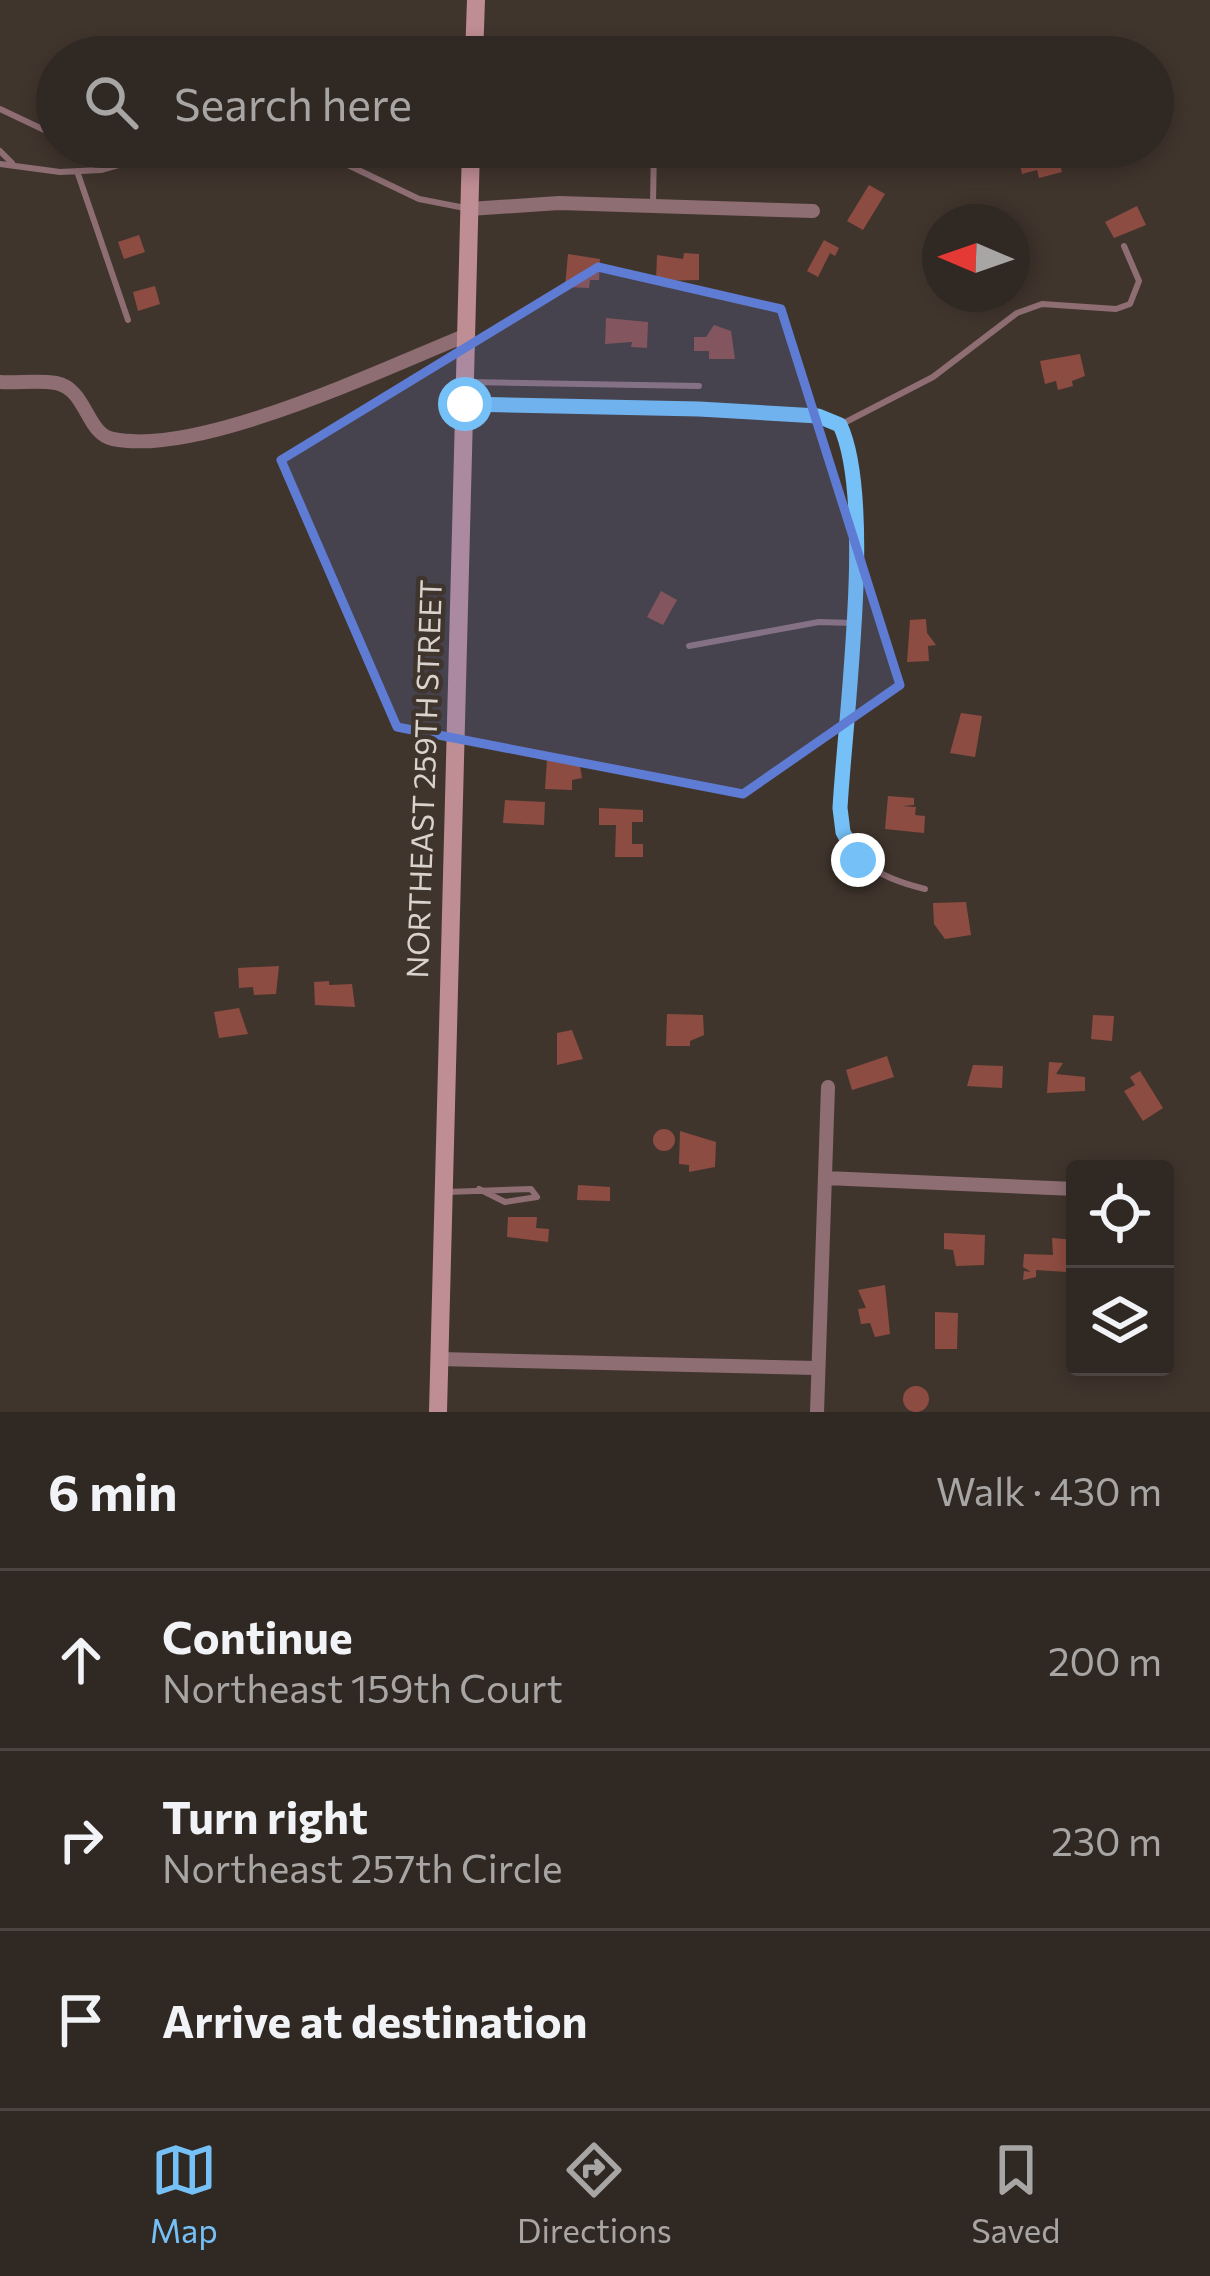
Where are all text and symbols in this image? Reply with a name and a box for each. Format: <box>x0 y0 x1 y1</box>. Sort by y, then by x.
search box <box>36 36 1174 168</box>
icon: search <box>78 69 144 135</box>
text: Search here <box>174 75 412 130</box>
north arrow <box>922 204 1030 312</box>
route start <box>438 377 492 431</box>
street label: NORTHEAST 259TH STREET <box>397 579 448 979</box>
route end <box>831 833 885 887</box>
map controls <box>1066 1160 1174 1376</box>
button: locate <box>1066 1160 1174 1268</box>
button: layers <box>1066 1268 1174 1376</box>
text: 6 min <box>48 1459 177 1522</box>
text: Walk · 430 m <box>936 1466 1162 1514</box>
text: Continue <box>162 1608 353 1663</box>
icon: ahead <box>48 1627 114 1693</box>
text: 200 m <box>1048 1636 1162 1684</box>
text: Northeast 159th Court <box>162 1663 563 1711</box>
text: Turn right <box>162 1788 368 1843</box>
icon: right <box>48 1807 114 1873</box>
text: 230 m <box>1051 1816 1162 1864</box>
text: Northeast 257th Circle <box>162 1843 563 1891</box>
icon: arrive <box>48 1987 114 2053</box>
text: Arrive at destination <box>162 1992 588 2047</box>
tab: Map <box>150 2137 218 2250</box>
tab: Directions <box>517 2137 672 2250</box>
tab: Saved <box>971 2137 1060 2250</box>

